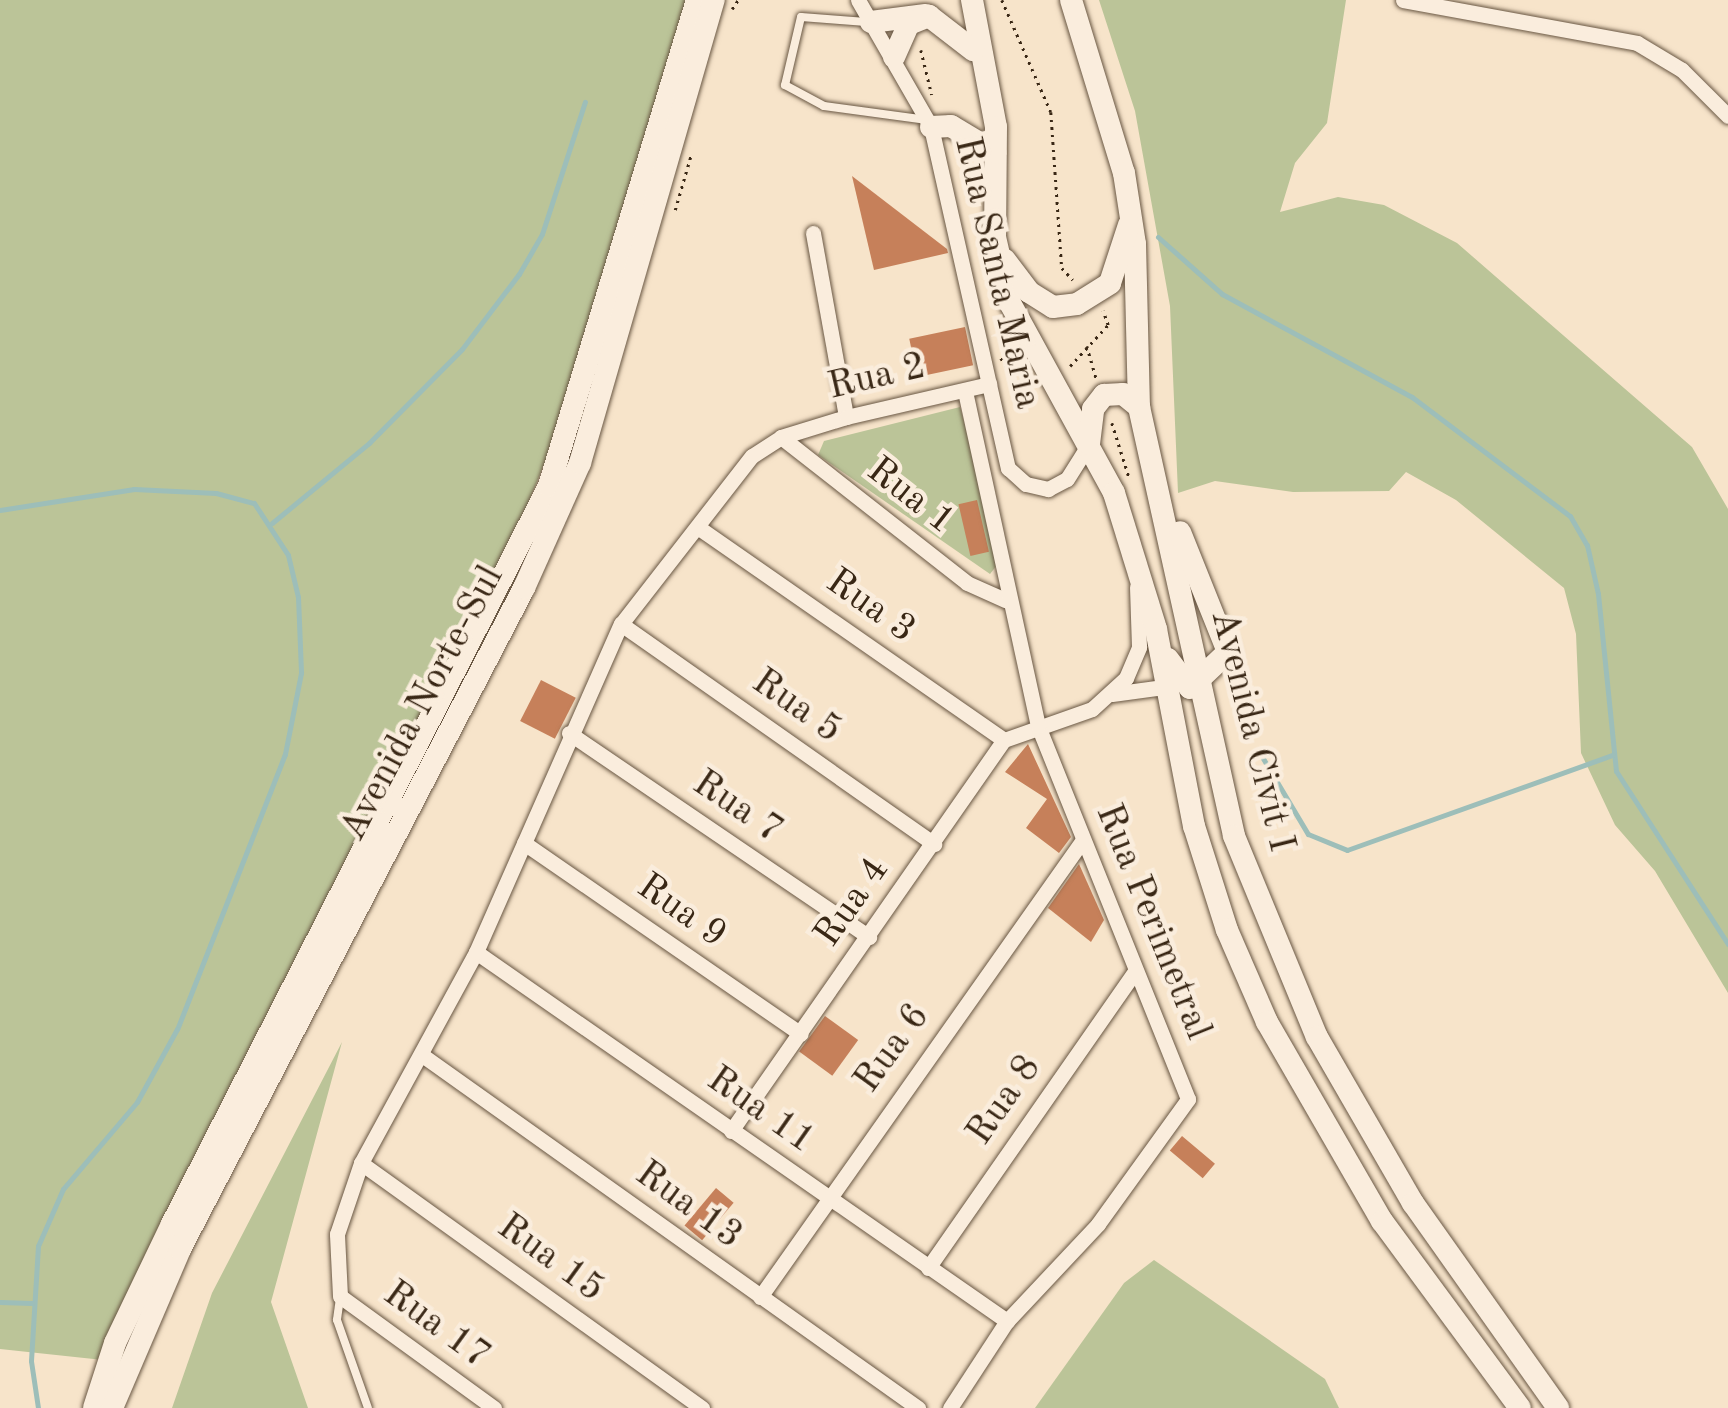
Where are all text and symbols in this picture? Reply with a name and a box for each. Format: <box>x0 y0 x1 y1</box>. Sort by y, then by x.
street label: Rua Santa Maria <box>943 133 1049 413</box>
street label: Rua 2 <box>824 345 930 411</box>
street label: Rua 1 <box>857 449 963 545</box>
street label: Avenida Norte-Sul <box>331 559 515 849</box>
street label: Rua 3 <box>816 560 924 654</box>
street label: Avenida Civit I <box>1199 605 1303 857</box>
street label: Rua 5 <box>742 660 850 754</box>
street label: Rua 7 <box>683 761 791 855</box>
street label: Rua Perimetral <box>1084 798 1220 1046</box>
street label: Rua 4 <box>806 849 900 957</box>
street label: Rua 9 <box>627 865 735 959</box>
street label: Rua 6 <box>845 996 941 1102</box>
street label: Rua 8 <box>958 1047 1052 1155</box>
street label: Rua 11 <box>697 1058 823 1164</box>
street label: Rua 13 <box>626 1152 750 1260</box>
street label: Rua 15 <box>488 1205 612 1313</box>
street label: Rua 17 <box>374 1272 498 1380</box>

